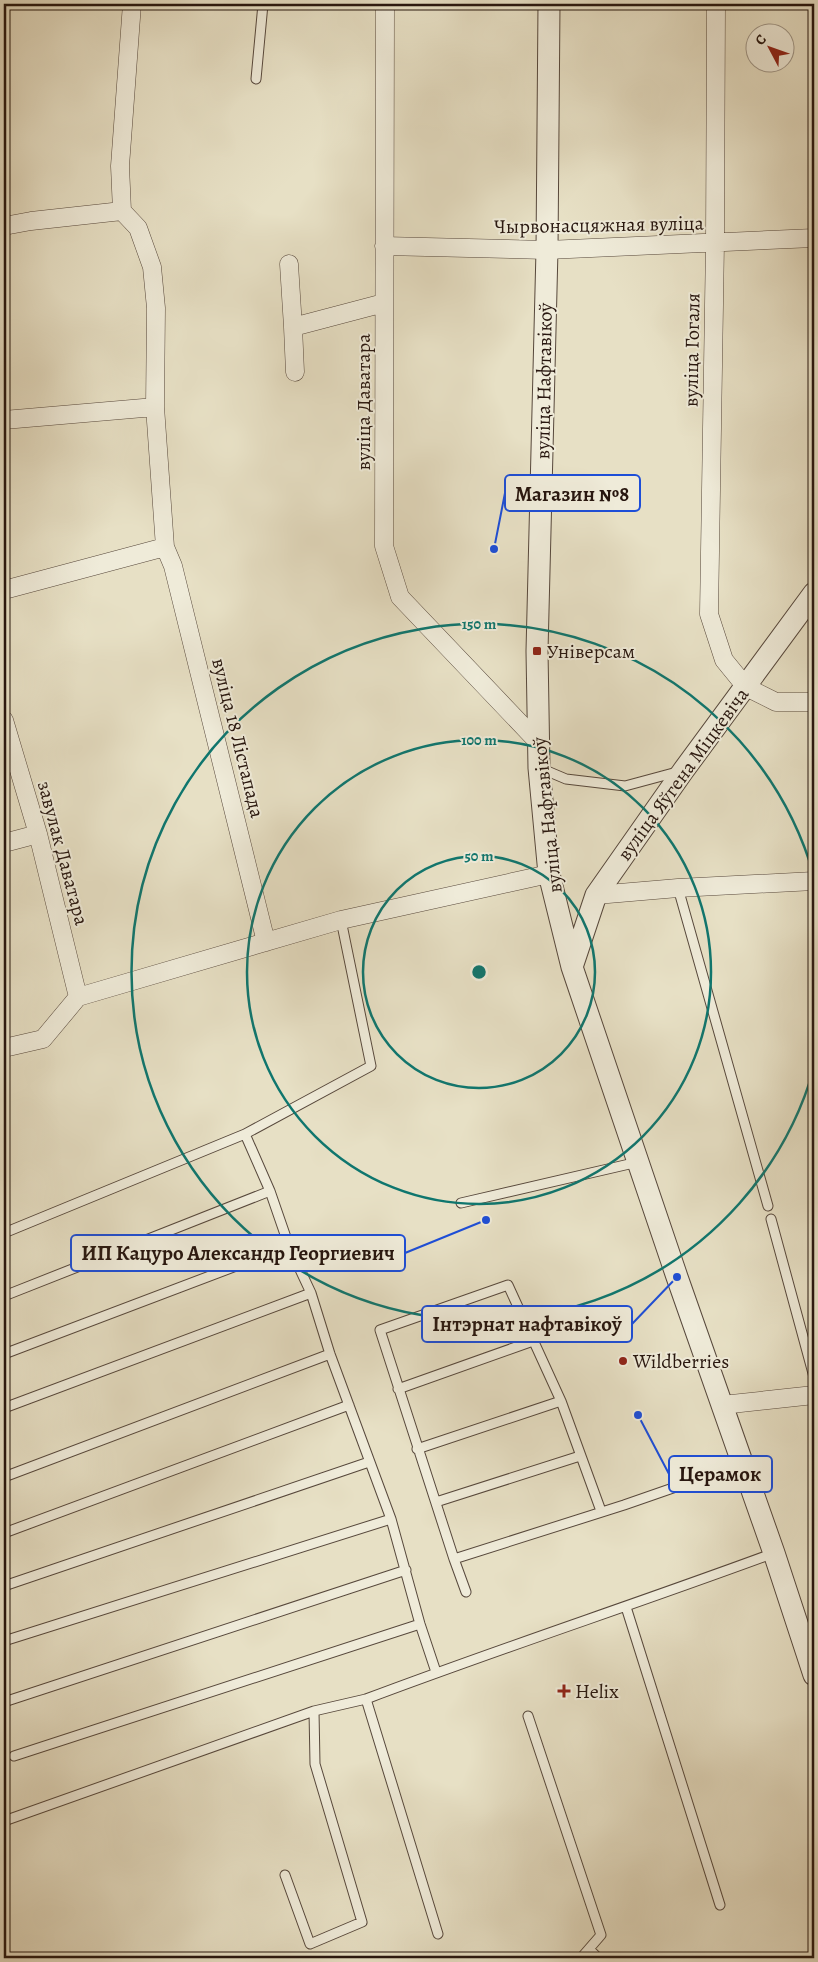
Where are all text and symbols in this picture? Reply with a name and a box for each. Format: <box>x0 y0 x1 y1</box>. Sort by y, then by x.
north arrow <box>746 22 796 72</box>
text: С <box>751 30 771 49</box>
street label: Чырвонасцяжная вуліца <box>494 210 705 240</box>
street label: вуліца Гогаля <box>678 293 706 407</box>
street label: вуліца Нафтавікоў <box>529 302 559 460</box>
street label: вуліца Даватара <box>350 333 377 471</box>
callout: Магазин №8 <box>505 475 640 511</box>
text: Магазин №8 <box>515 480 629 508</box>
text: 150 m <box>462 614 497 634</box>
place label: Універсам <box>547 638 635 665</box>
marker: Універсам <box>531 645 543 657</box>
street label: вуліца 18 Лістапада <box>205 655 271 821</box>
street label: вуліца Яўгена Міцкевіча <box>611 681 756 866</box>
text: 100 m <box>461 730 497 750</box>
street label: вуліца Нафтавікоў <box>525 735 569 894</box>
street label: завулак Даватара <box>31 778 95 929</box>
text: 50 m <box>464 846 494 866</box>
centre of rings <box>470 963 488 981</box>
callout: ИП Кацуро Александр Георгиевич <box>71 1235 405 1271</box>
text: ИП Кацуро Александр Георгиевич <box>81 1239 395 1267</box>
callout: Інтэрнат нафтавікоў <box>422 1306 632 1342</box>
text: Інтэрнат нафтавікоў <box>432 1310 623 1338</box>
place label: Wildberries <box>632 1348 729 1375</box>
marker: Wildberries <box>617 1355 629 1367</box>
callout: Церамок <box>669 1456 772 1492</box>
text: Церамок <box>679 1460 761 1488</box>
place label: Helix <box>575 1678 619 1705</box>
marker: Helix <box>557 1684 571 1698</box>

